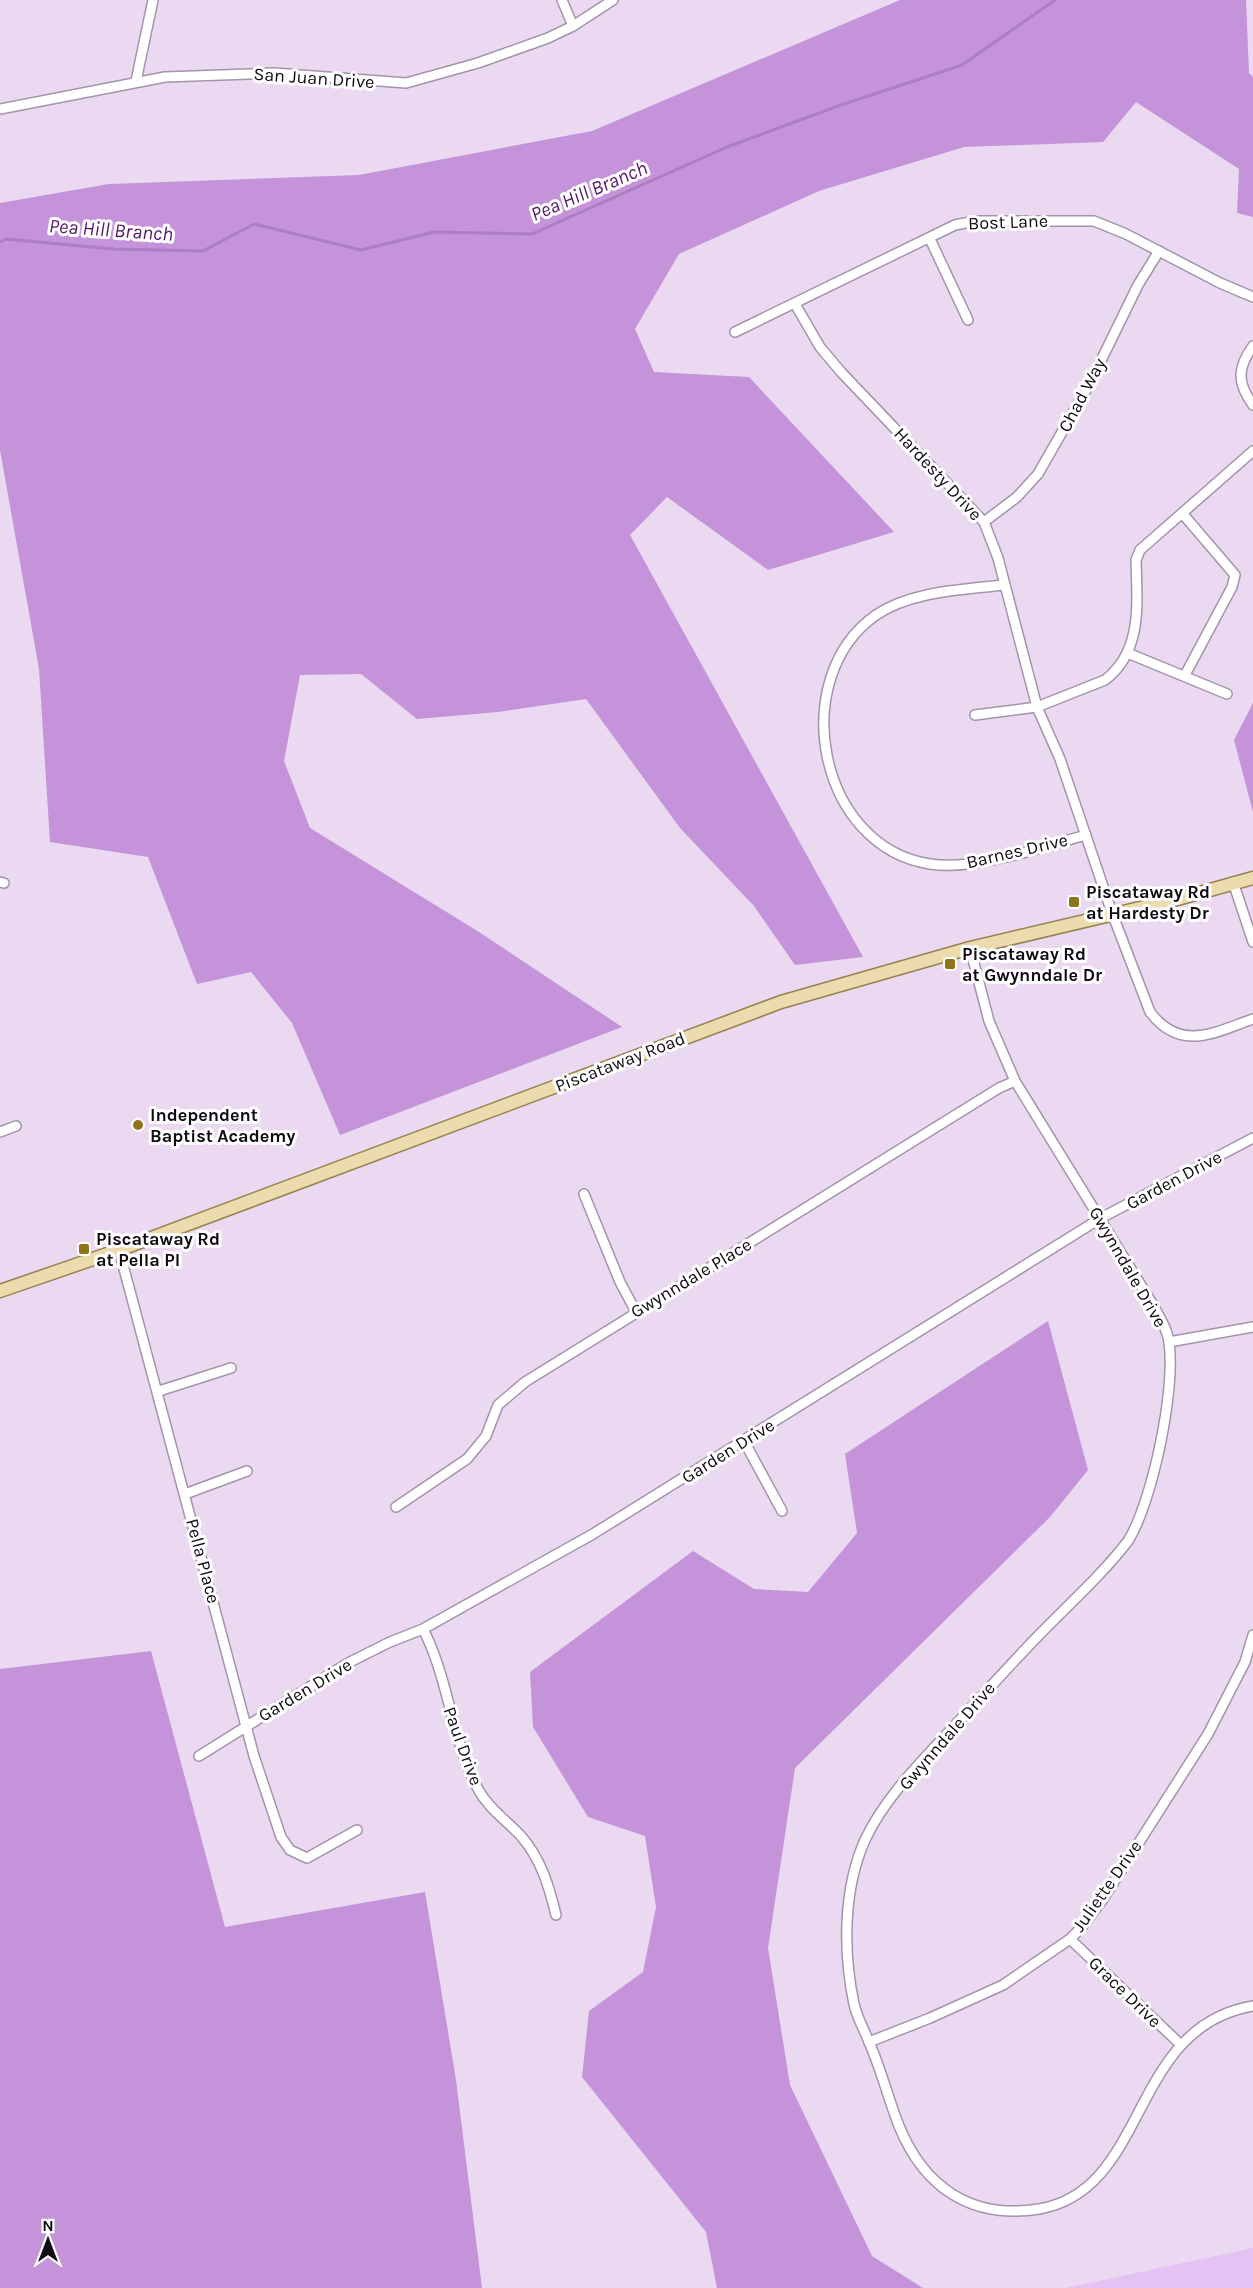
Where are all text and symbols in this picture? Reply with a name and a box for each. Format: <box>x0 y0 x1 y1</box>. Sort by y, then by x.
street label: San Juan Drive <box>253 63 375 93</box>
water label: Pea Hill Branch <box>527 156 651 226</box>
street label: Bost Lane <box>968 210 1048 234</box>
water label: Pea Hill Branch <box>48 214 174 246</box>
street label: Chad Way <box>1053 354 1111 436</box>
street label: Hardesty Drive <box>889 423 987 525</box>
street label: Barnes Drive <box>964 829 1070 873</box>
place label: Piscataway Rd at Hardesty Dr <box>1086 881 1210 924</box>
marker: Piscataway Rd at Hardesty Dr <box>1067 895 1081 909</box>
place label: Piscataway Rd at Gwynndale Dr <box>962 943 1102 986</box>
marker: Piscataway Rd at Gwynndale Dr <box>943 957 957 971</box>
street label: Piscataway Road <box>552 1027 688 1097</box>
place label: Independent Baptist Academy <box>150 1104 295 1147</box>
marker: Independent Baptist Academy <box>131 1118 145 1132</box>
street label: Garden Drive <box>1122 1146 1226 1214</box>
street label: Gwynndale Drive <box>1084 1203 1172 1331</box>
place label: Piscataway Rd at Pella Pl <box>96 1228 220 1271</box>
street label: Gwynndale Place <box>626 1233 756 1323</box>
marker: Piscataway Rd at Pella Pl <box>77 1242 91 1256</box>
street label: Garden Drive <box>678 1414 778 1488</box>
street label: Pella Place <box>181 1516 225 1606</box>
street label: Garden Drive <box>254 1654 356 1726</box>
street label: Gwynndale Drive <box>894 1677 1000 1795</box>
street label: Paul Drive <box>439 1704 487 1788</box>
street label: Juliette Drive <box>1067 1836 1147 1936</box>
street label: Grace Drive <box>1084 1952 1166 2032</box>
north arrow <box>18 2210 78 2270</box>
text: N <box>42 2216 54 2235</box>

